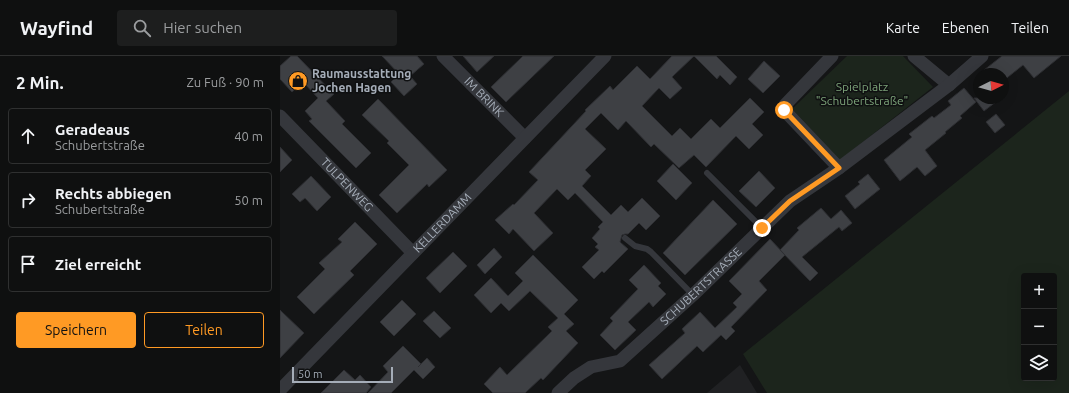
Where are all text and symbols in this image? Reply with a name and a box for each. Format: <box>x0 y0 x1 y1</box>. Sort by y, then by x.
search box <box>117 10 397 46</box>
text: Wayfind <box>20 17 93 39</box>
icon: search <box>131 17 153 39</box>
text: Hier suchen <box>163 19 242 36</box>
text: Karte <box>886 20 920 36</box>
text: Ebenen <box>942 20 989 36</box>
text: Teilen <box>1011 20 1049 36</box>
place label: Raumausstattung Jochen Hagen <box>312 67 411 94</box>
north arrow <box>973 68 1009 104</box>
shop icon: Raumausstattung Jochen Hagen <box>287 70 309 92</box>
text: 2 Min. <box>16 73 64 92</box>
street label: IM BRINK <box>462 74 507 120</box>
text: Zu Fuß · 90 m <box>186 75 264 89</box>
park label: Spielplatz "Schubertstraße" <box>816 80 908 107</box>
route start <box>775 101 793 119</box>
text: Geradeaus <box>55 121 130 138</box>
icon: ahead <box>17 125 39 147</box>
text: 40 m <box>234 129 263 143</box>
text: Schubertstraße <box>55 138 145 152</box>
street label: TULPENWEG <box>318 155 376 214</box>
text: Rechts abbiegen <box>55 185 172 202</box>
icon: right <box>17 189 39 211</box>
street label: KELLERDAMM <box>410 190 474 255</box>
text: 50 m <box>234 193 263 207</box>
text: Schubertstraße <box>55 202 145 216</box>
route end <box>753 219 771 237</box>
street label: SCHUBERTSTRASSE <box>657 244 744 327</box>
icon: arrive <box>17 253 39 275</box>
text: Ziel erreicht <box>55 256 141 273</box>
map controls <box>1021 273 1057 381</box>
button: + <box>1021 273 1057 309</box>
button: − <box>1021 309 1057 345</box>
button: Speichern <box>16 312 136 348</box>
button: Teilen <box>144 312 264 348</box>
button: layers <box>1021 345 1057 381</box>
scale bar <box>292 365 393 384</box>
text: 50 m <box>298 368 322 380</box>

